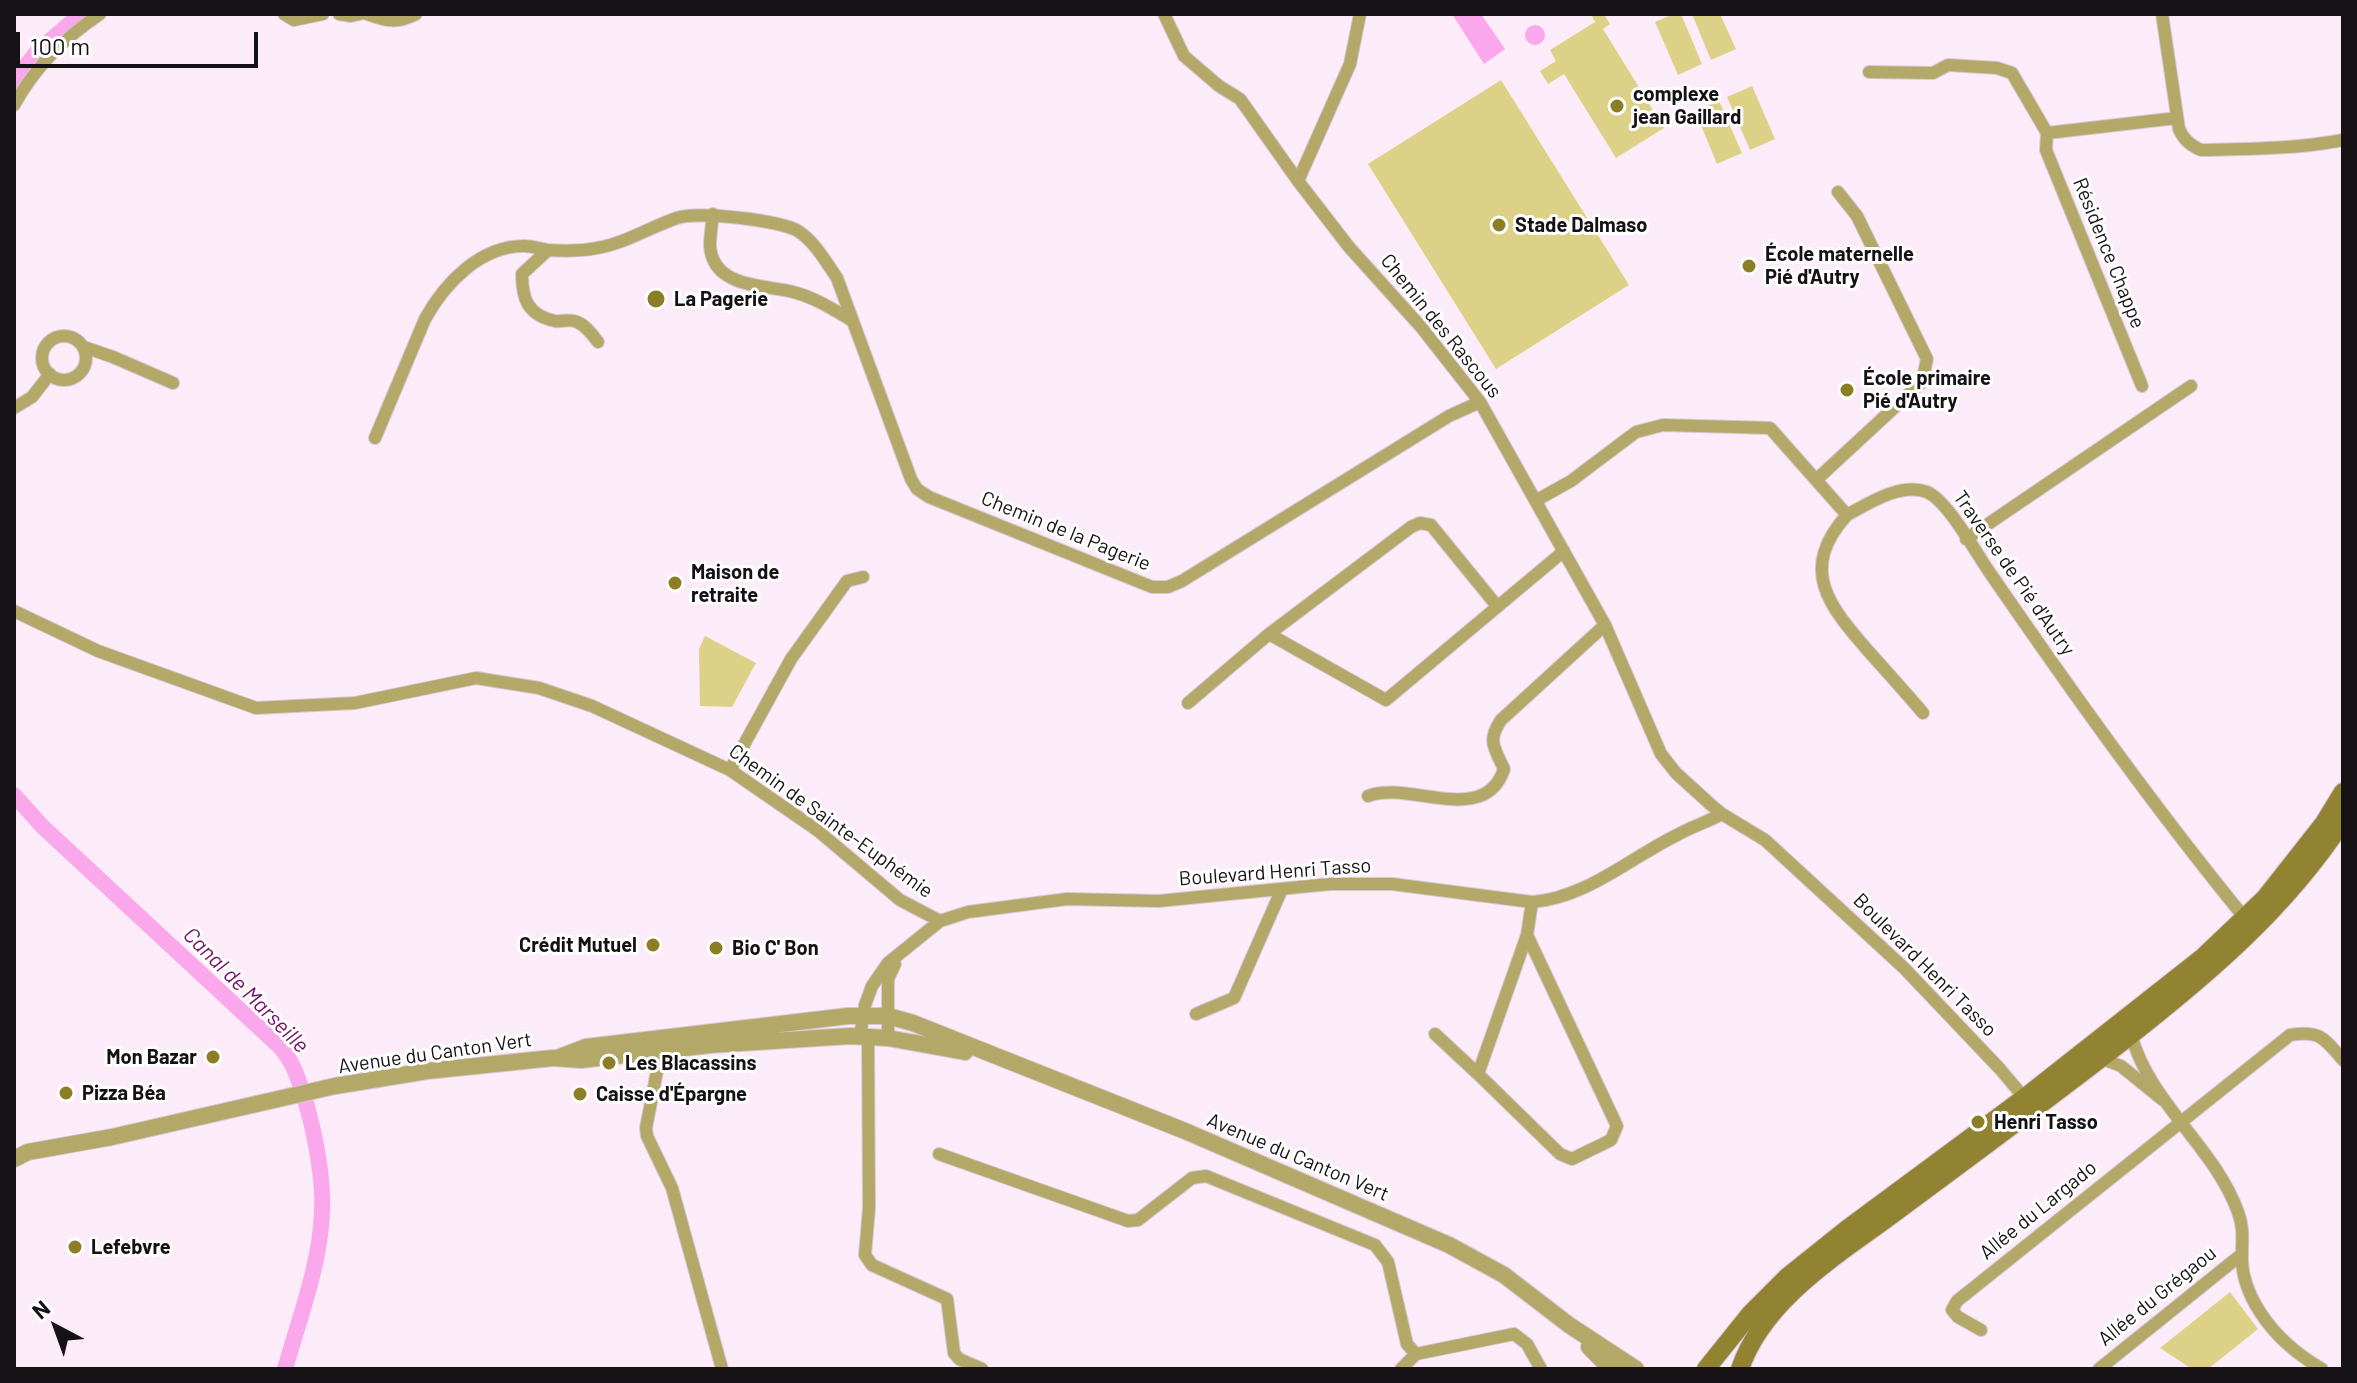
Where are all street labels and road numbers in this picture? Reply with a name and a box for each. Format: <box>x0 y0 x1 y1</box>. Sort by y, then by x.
street label: Résidence Chappe <box>2068 174 2150 332</box>
street label: Chemin des Rascous <box>1375 249 1507 403</box>
street label: Chemin de la Pagerie <box>978 486 1154 576</box>
street label: Traverse de Pié d'Autry <box>1948 486 2080 660</box>
street label: Chemin de Sainte-Euphémie <box>724 739 938 903</box>
street label: Boulevard Henri Tasso <box>1178 853 1372 891</box>
street label: Boulevard Henri Tasso <box>1848 888 2002 1042</box>
street label: Avenue du Canton Vert <box>337 1028 533 1078</box>
street label: Avenue du Canton Vert <box>1203 1108 1393 1206</box>
street label: Allée du Largado <box>1975 1155 2101 1265</box>
street label: Allée du Grégaou <box>2093 1241 2221 1351</box>

